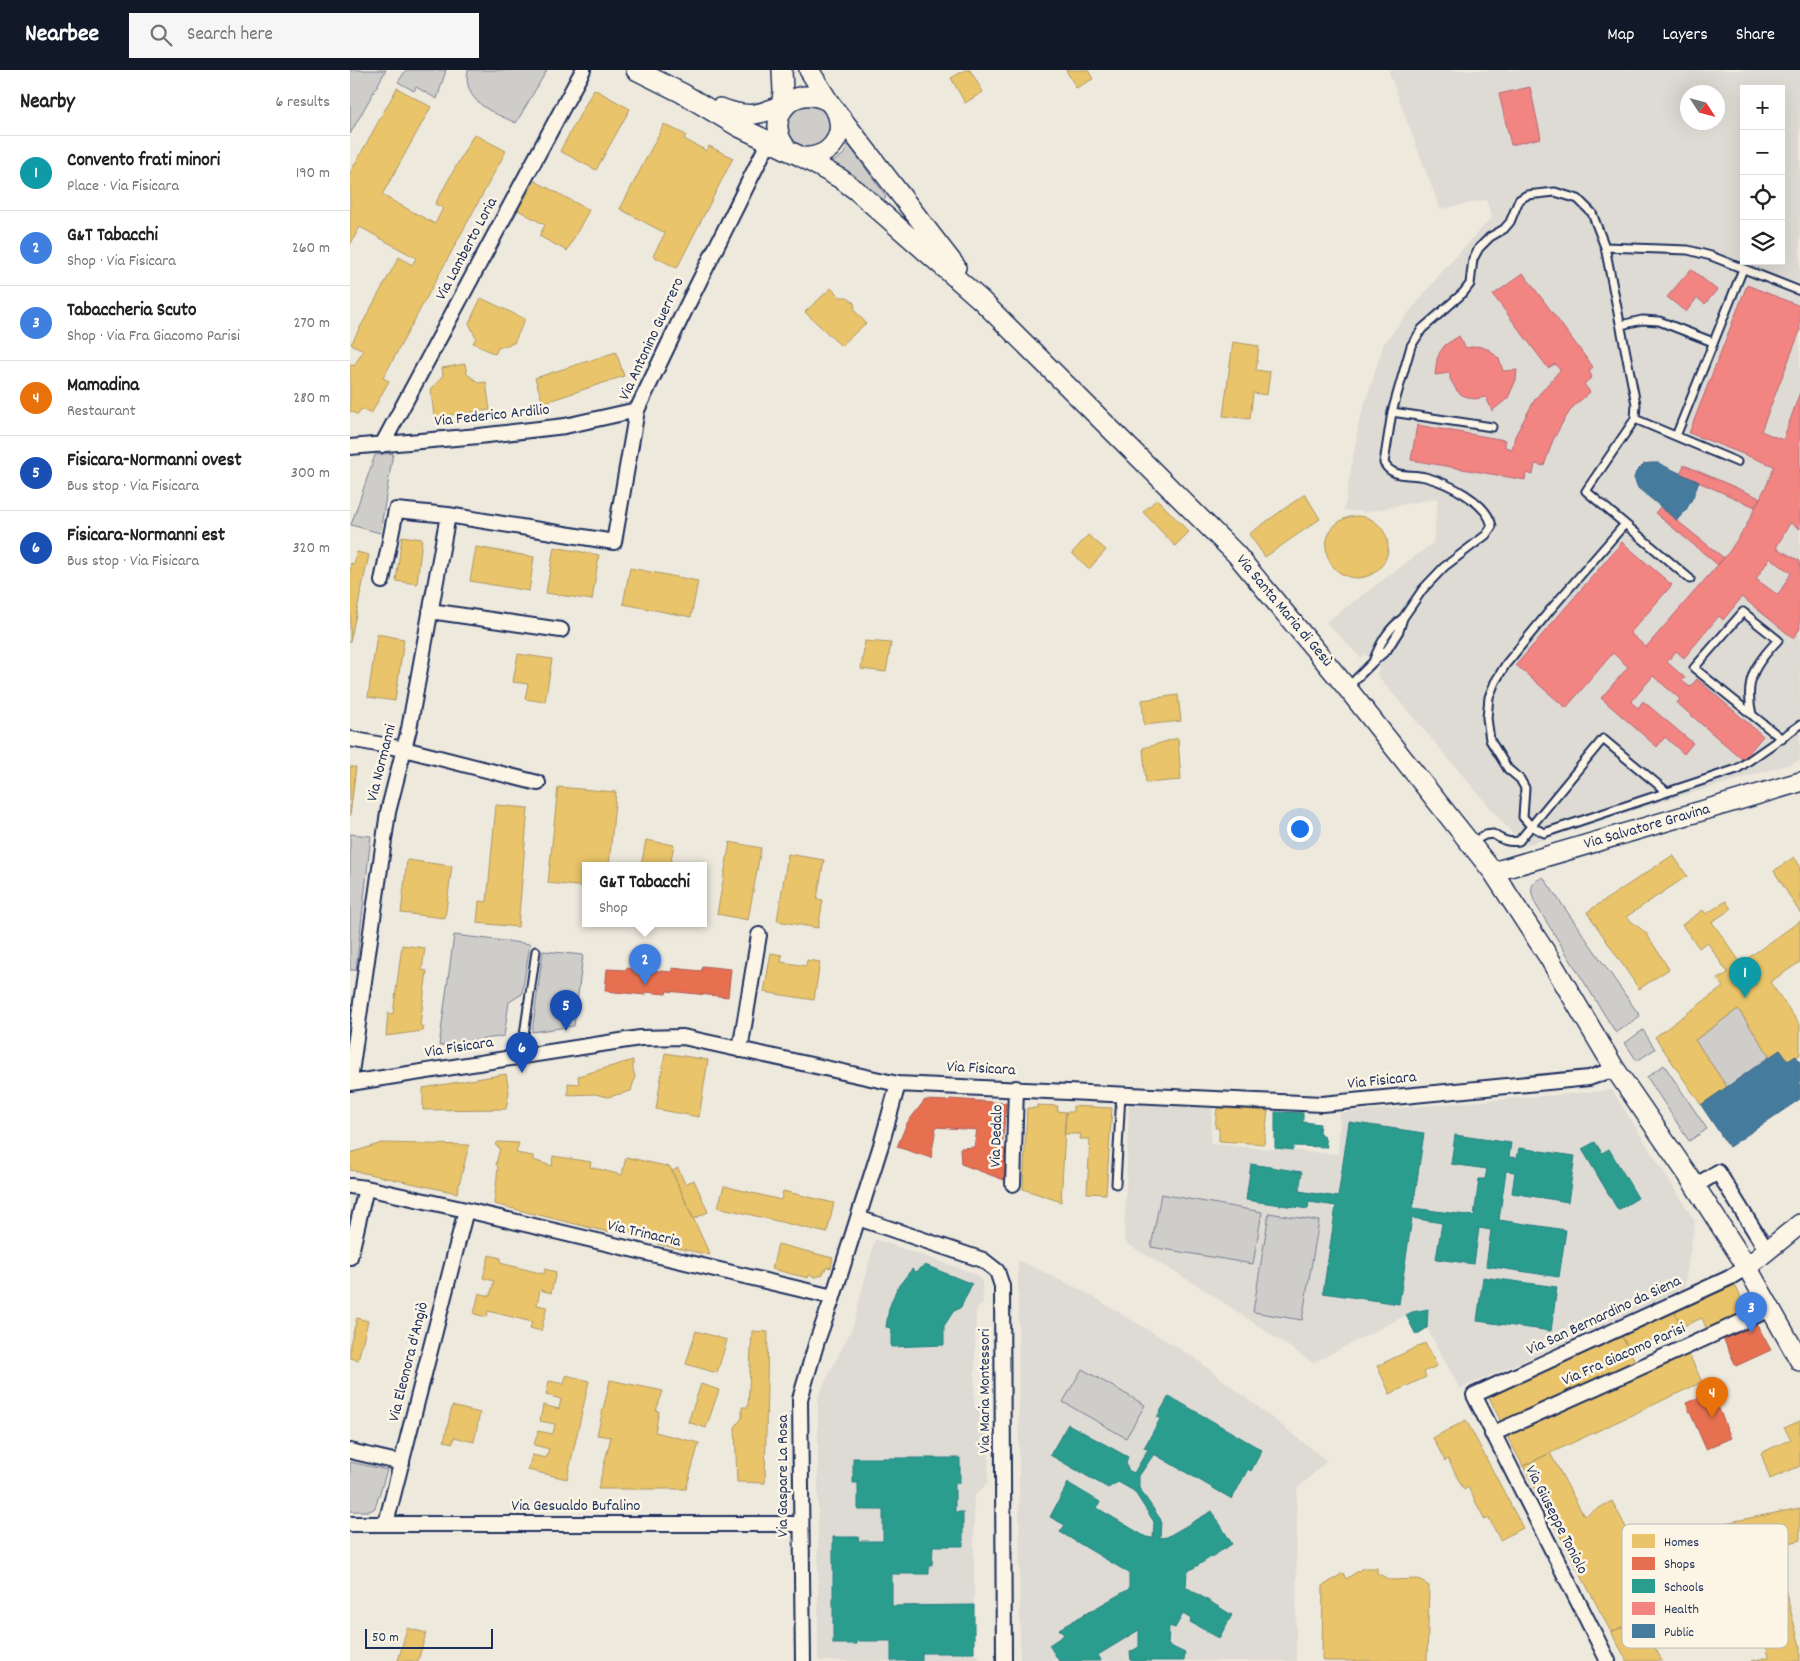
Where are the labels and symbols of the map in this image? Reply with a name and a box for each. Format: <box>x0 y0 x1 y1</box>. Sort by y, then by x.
north arrow <box>1680 85 1725 130</box>
street label: Via Lamberto Loria <box>430 193 504 304</box>
street label: Via Antonino Guerrero <box>613 274 691 404</box>
street label: Via Federico Ardilio <box>433 399 551 433</box>
street label: Via Santa Maria di Gesù <box>1230 550 1338 672</box>
street label: Via Normanni <box>361 722 403 804</box>
street label: Via Salvatore Gravina <box>1581 798 1713 856</box>
your location <box>1287 816 1313 842</box>
pin: 2 <box>629 944 661 985</box>
pin: 1 <box>1729 957 1761 998</box>
pin: 5 <box>550 990 582 1031</box>
street label: Via Fisicara <box>423 1031 495 1065</box>
pin: 6 <box>506 1032 538 1073</box>
street label: Via Fisicara <box>946 1056 1016 1082</box>
street label: Via Fisicara <box>1347 1066 1418 1096</box>
street label: Via Dedalo <box>984 1104 1010 1168</box>
street label: Via Trinacria <box>605 1214 683 1254</box>
street label: Via San Bernardino da Siena <box>1523 1270 1685 1362</box>
pin: 3 <box>1735 1292 1767 1333</box>
street label: Via Eleonora d'Angiò <box>383 1300 435 1424</box>
street label: Via Fra Giacomo Parisi <box>1558 1317 1690 1393</box>
street label: Via Maria Montessori <box>974 1328 997 1454</box>
pin: 4 <box>1696 1377 1728 1418</box>
street label: Via Gaspare La Rosa <box>772 1414 795 1537</box>
street label: Via Giuseppe Toniolo <box>1519 1462 1593 1578</box>
street label: Via Gesualdo Bufalino <box>511 1495 641 1518</box>
legend <box>1622 1524 1788 1648</box>
text: Homes <box>1664 1533 1699 1553</box>
text: Shops <box>1664 1555 1695 1575</box>
text: Schools <box>1664 1578 1704 1598</box>
text: Health <box>1664 1600 1699 1620</box>
text: Public <box>1664 1623 1694 1643</box>
scale bar <box>365 1626 492 1649</box>

